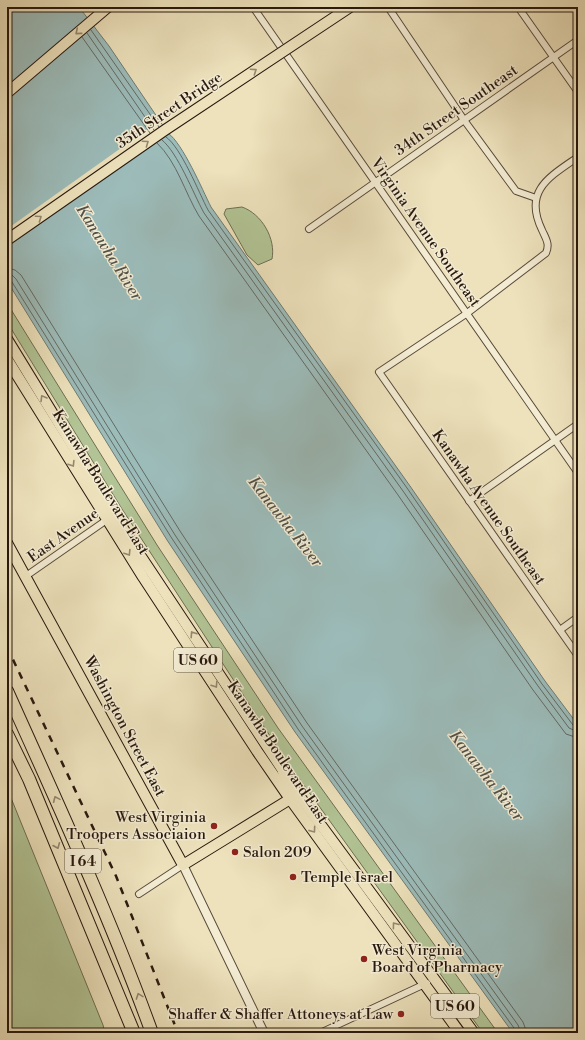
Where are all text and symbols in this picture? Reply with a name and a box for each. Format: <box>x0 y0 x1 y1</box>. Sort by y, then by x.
one-way arrow <box>76 28 83 35</box>
street label: 34th Street Southeast <box>391 60 522 160</box>
street label: 35th Street Bridge <box>113 68 226 153</box>
one-way arrow <box>250 68 257 76</box>
one-way arrow <box>141 141 148 148</box>
street label: Virginia Avenue Southeast <box>366 153 485 311</box>
water label: Kanawha River <box>71 201 147 306</box>
one-way arrow <box>35 215 42 223</box>
one-way arrow <box>40 395 48 402</box>
street label: Kanawha Boulevard East <box>48 406 153 559</box>
street label: Kanawha Avenue Southeast <box>428 426 550 589</box>
one-way arrow <box>68 460 75 467</box>
water label: Kanawha River <box>243 472 328 572</box>
street label: East Avenue <box>24 504 103 567</box>
one-way arrow <box>123 549 130 556</box>
one-way arrow <box>190 631 198 638</box>
road number: US 60 <box>174 648 222 672</box>
street label: Washington Street East <box>79 652 170 801</box>
street label: Kanawha Boulevard East <box>223 677 333 828</box>
one-way arrow <box>210 681 217 688</box>
water label: Kanawha River <box>444 726 529 826</box>
one-way arrow <box>53 796 61 803</box>
place label: West Virginia Troopers Associaion <box>66 808 206 844</box>
marker: West Virginia Troopers Associaion <box>209 821 219 831</box>
one-way arrow <box>308 826 315 833</box>
one-way arrow <box>52 843 60 850</box>
place label: Salon 209 <box>243 843 312 862</box>
marker: Salon 209 <box>230 847 240 857</box>
road number: I 64 <box>65 849 101 873</box>
place label: Temple Israel <box>301 868 393 887</box>
marker: Temple Israel <box>288 872 298 882</box>
one-way arrow <box>393 923 400 930</box>
place label: West Virginia Board of Pharmacy <box>371 941 503 977</box>
marker: West Virginia Board of Pharmacy <box>359 954 369 964</box>
one-way arrow <box>135 993 144 1000</box>
road number: US 60 <box>431 994 479 1018</box>
place label: Shaffer & Shaffer Attoneys at Law <box>168 1005 394 1024</box>
marker: Shaffer & Shaffer Attoneys at Law <box>396 1009 406 1019</box>

